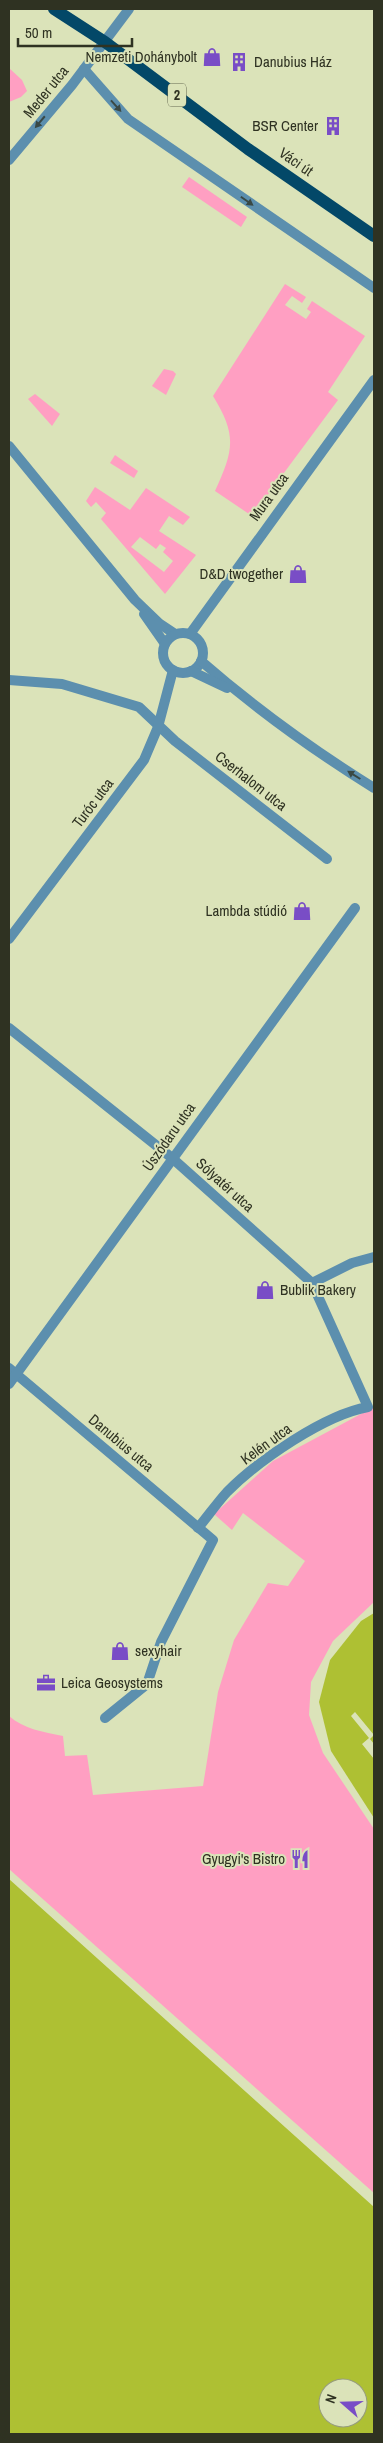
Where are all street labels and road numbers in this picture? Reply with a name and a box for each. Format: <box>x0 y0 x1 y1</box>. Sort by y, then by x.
street label: Meder utca <box>18 61 73 122</box>
road number: 2 <box>168 84 186 106</box>
street label: Váci út <box>275 142 318 181</box>
street label: Mura utca <box>244 468 293 525</box>
street label: Cserhalom utca <box>211 746 292 815</box>
street label: Turóc utca <box>67 773 118 832</box>
street label: Úszódaru utca <box>137 1098 200 1175</box>
street label: Sólyatér utca <box>192 1153 259 1217</box>
street label: Danubius utca <box>84 1409 159 1476</box>
street label: Kelén utca <box>236 1418 296 1469</box>

